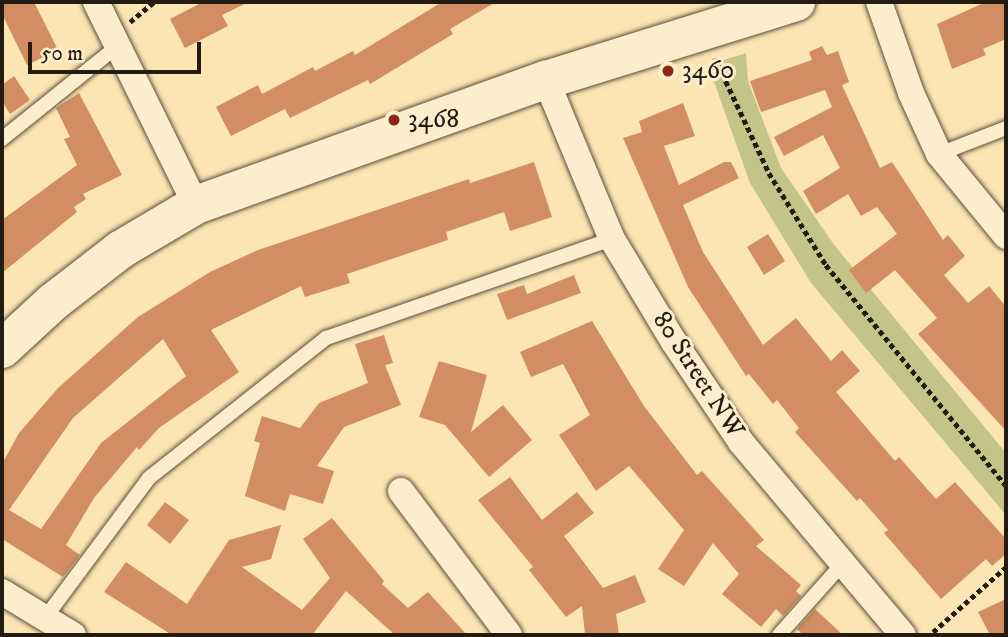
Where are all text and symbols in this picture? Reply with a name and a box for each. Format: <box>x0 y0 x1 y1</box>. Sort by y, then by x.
scale bar <box>32 28 205 72</box>
text: 50 m <box>41 41 83 67</box>
place label: 3460 <box>682 55 734 87</box>
marker: 3460 <box>660 63 676 79</box>
place label: 3468 <box>408 104 459 136</box>
marker: 3468 <box>386 112 402 128</box>
street label: 80 Street NW <box>645 306 751 444</box>

